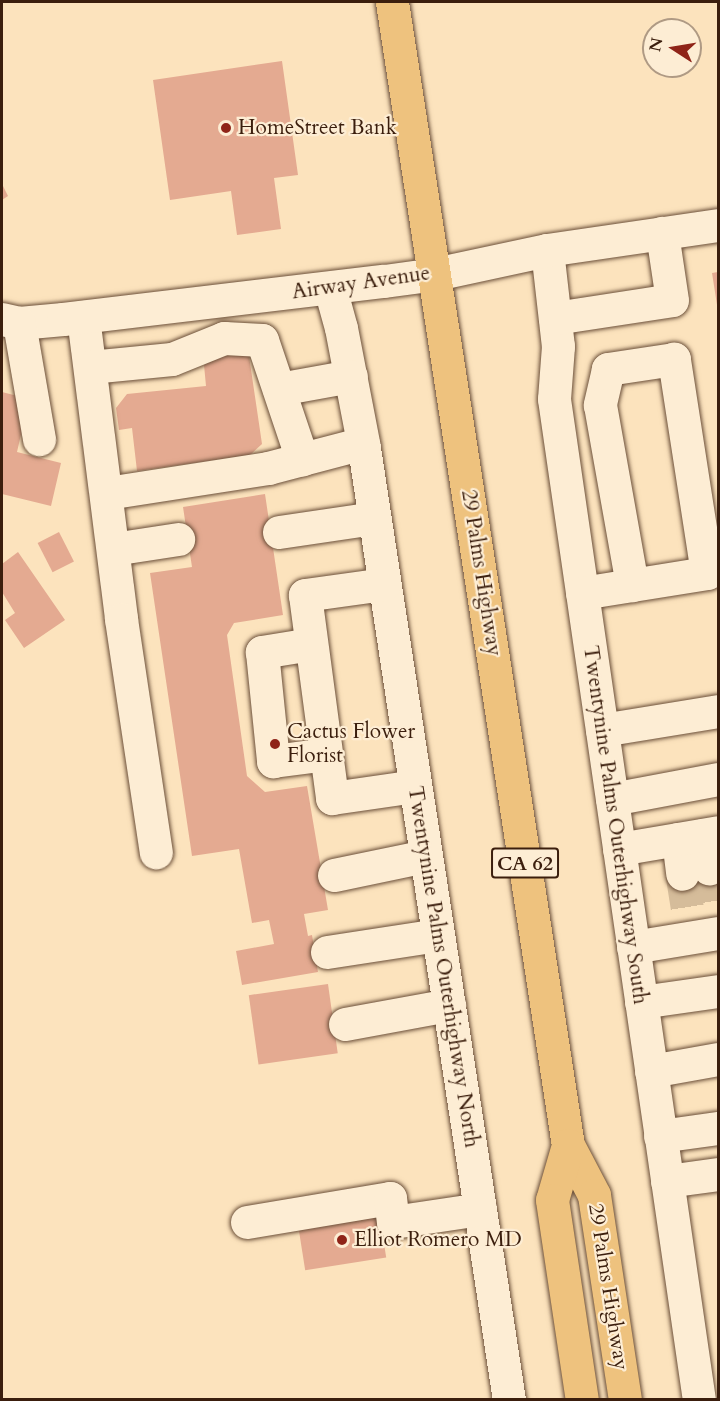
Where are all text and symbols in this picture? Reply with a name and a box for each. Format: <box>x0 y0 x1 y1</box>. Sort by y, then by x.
north arrow <box>642 18 702 78</box>
text: N <box>644 36 669 54</box>
place label: HomeStreet Bank <box>238 115 397 141</box>
marker: HomeStreet Bank <box>219 121 233 135</box>
street label: Airway Avenue <box>290 261 432 305</box>
street label: 29 Palms Highway <box>455 488 507 658</box>
street label: Twentynine Palms Outerhighway South <box>577 644 653 1006</box>
place label: Cactus Flower Florist <box>287 719 415 769</box>
marker: Cactus Flower Florist <box>268 737 282 751</box>
street label: Twentynine Palms Outerhighway North <box>402 784 484 1150</box>
road number: CA 62 <box>490 846 560 880</box>
street label: 29 Palms Highway <box>582 1202 634 1372</box>
place label: Elliot Romero MD <box>354 1227 522 1253</box>
marker: Elliot Romero MD <box>335 1233 349 1247</box>

